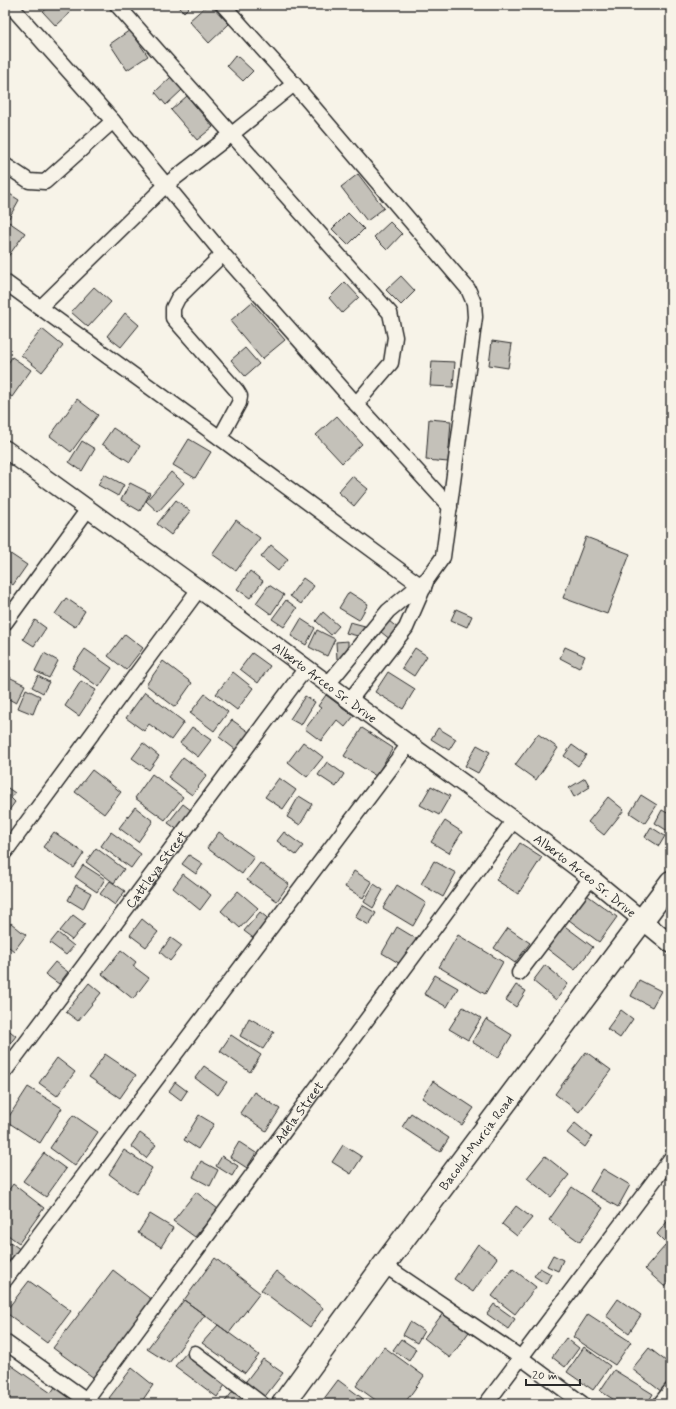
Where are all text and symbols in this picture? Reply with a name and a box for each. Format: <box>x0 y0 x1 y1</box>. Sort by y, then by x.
street label: Alberto Arceo Sr. Drive <box>269 639 380 728</box>
street label: Cattleya Street <box>122 828 192 912</box>
street label: Alberto Arceo Sr. Drive <box>530 831 639 922</box>
street label: Adela Street <box>271 1078 328 1147</box>
street label: Bacolod-Murcia Road <box>436 1093 518 1194</box>
scale bar <box>526 1361 580 1387</box>
text: 20 m <box>532 1368 558 1384</box>

